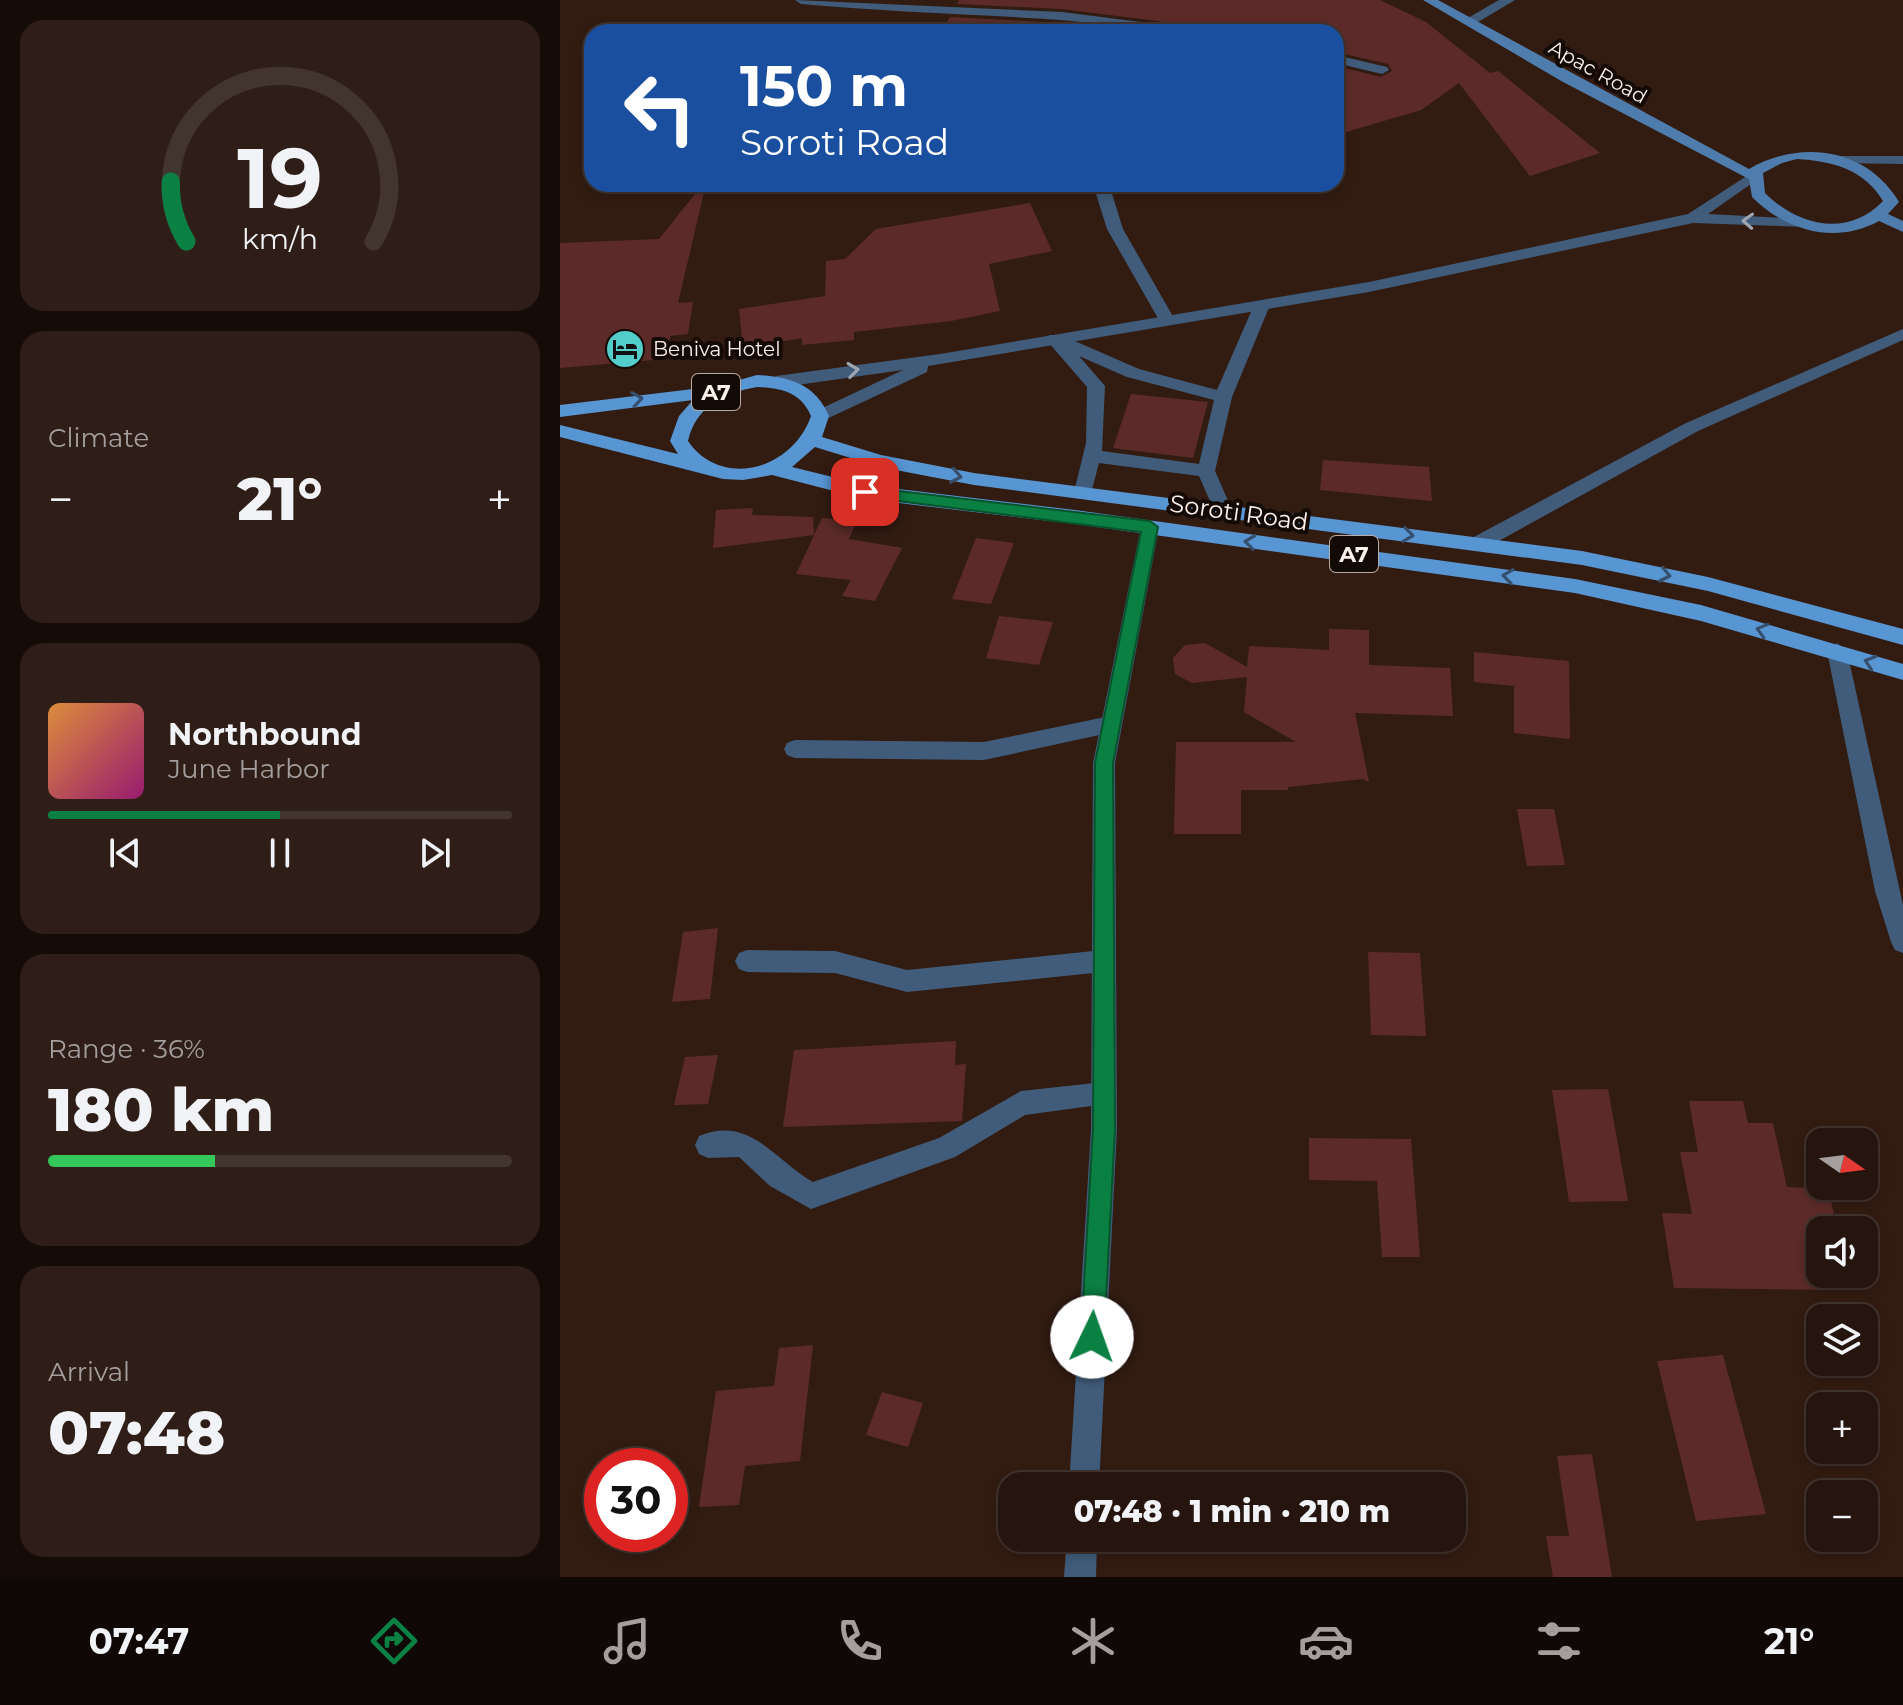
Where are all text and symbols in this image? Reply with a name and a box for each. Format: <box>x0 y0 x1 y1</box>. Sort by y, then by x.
street label: Apac Road <box>1545 35 1651 109</box>
text: 150 m <box>740 52 908 120</box>
icon: left <box>608 56 712 160</box>
text: Soroti Road <box>740 120 949 164</box>
text: 19 <box>237 126 323 228</box>
one-way arrow <box>1741 213 1754 230</box>
text: km/h <box>242 221 318 256</box>
hotel icon: Beniva Hotel <box>604 328 646 370</box>
place label: Beniva Hotel <box>653 337 781 361</box>
one-way arrow <box>847 362 860 379</box>
road number: A7 <box>692 374 740 410</box>
one-way arrow <box>630 391 644 408</box>
text: Climate <box>48 422 149 454</box>
pin <box>831 458 899 526</box>
text: 21° <box>237 462 323 535</box>
one-way arrow <box>949 466 963 483</box>
icon: arrive <box>843 470 887 514</box>
text: − <box>48 472 73 526</box>
text: + <box>487 472 512 526</box>
street label: Soroti Road <box>1168 488 1310 537</box>
one-way arrow <box>1402 526 1415 543</box>
one-way arrow <box>1243 534 1257 551</box>
road number: A7 <box>1330 536 1378 572</box>
one-way arrow <box>1658 566 1671 583</box>
one-way arrow <box>1501 568 1515 585</box>
one-way arrow <box>1756 623 1770 639</box>
one-way arrow <box>1864 655 1878 671</box>
text: Northbound <box>168 716 362 753</box>
text: June Harbor <box>168 753 330 785</box>
icon: previous <box>103 831 147 875</box>
icon: pause <box>258 831 302 875</box>
icon: next <box>413 831 457 875</box>
text: Range · 36% <box>48 1033 205 1065</box>
text: 180 km <box>48 1073 274 1146</box>
north arrow <box>1806 1128 1878 1200</box>
map controls <box>1806 1128 1878 1552</box>
button: sound <box>1806 1216 1878 1288</box>
position arrow <box>1050 1295 1134 1379</box>
button: layers <box>1806 1304 1878 1376</box>
text: Arrival <box>48 1356 130 1388</box>
button: + <box>1806 1392 1878 1464</box>
text: 07:48 <box>48 1396 225 1469</box>
speed limit sign: 30 <box>584 1448 688 1552</box>
button: − <box>1806 1480 1878 1552</box>
text: 07:48 · 1 min · 210 m <box>1074 1493 1390 1530</box>
icon: directions <box>366 1613 422 1669</box>
icon: music <box>599 1613 655 1669</box>
icon: phone <box>832 1613 888 1669</box>
icon: climate <box>1065 1613 1121 1669</box>
icon: car <box>1298 1613 1354 1669</box>
icon: filters <box>1531 1613 1587 1669</box>
text: 07:47 <box>88 1619 189 1663</box>
text: 21° <box>1764 1619 1814 1663</box>

